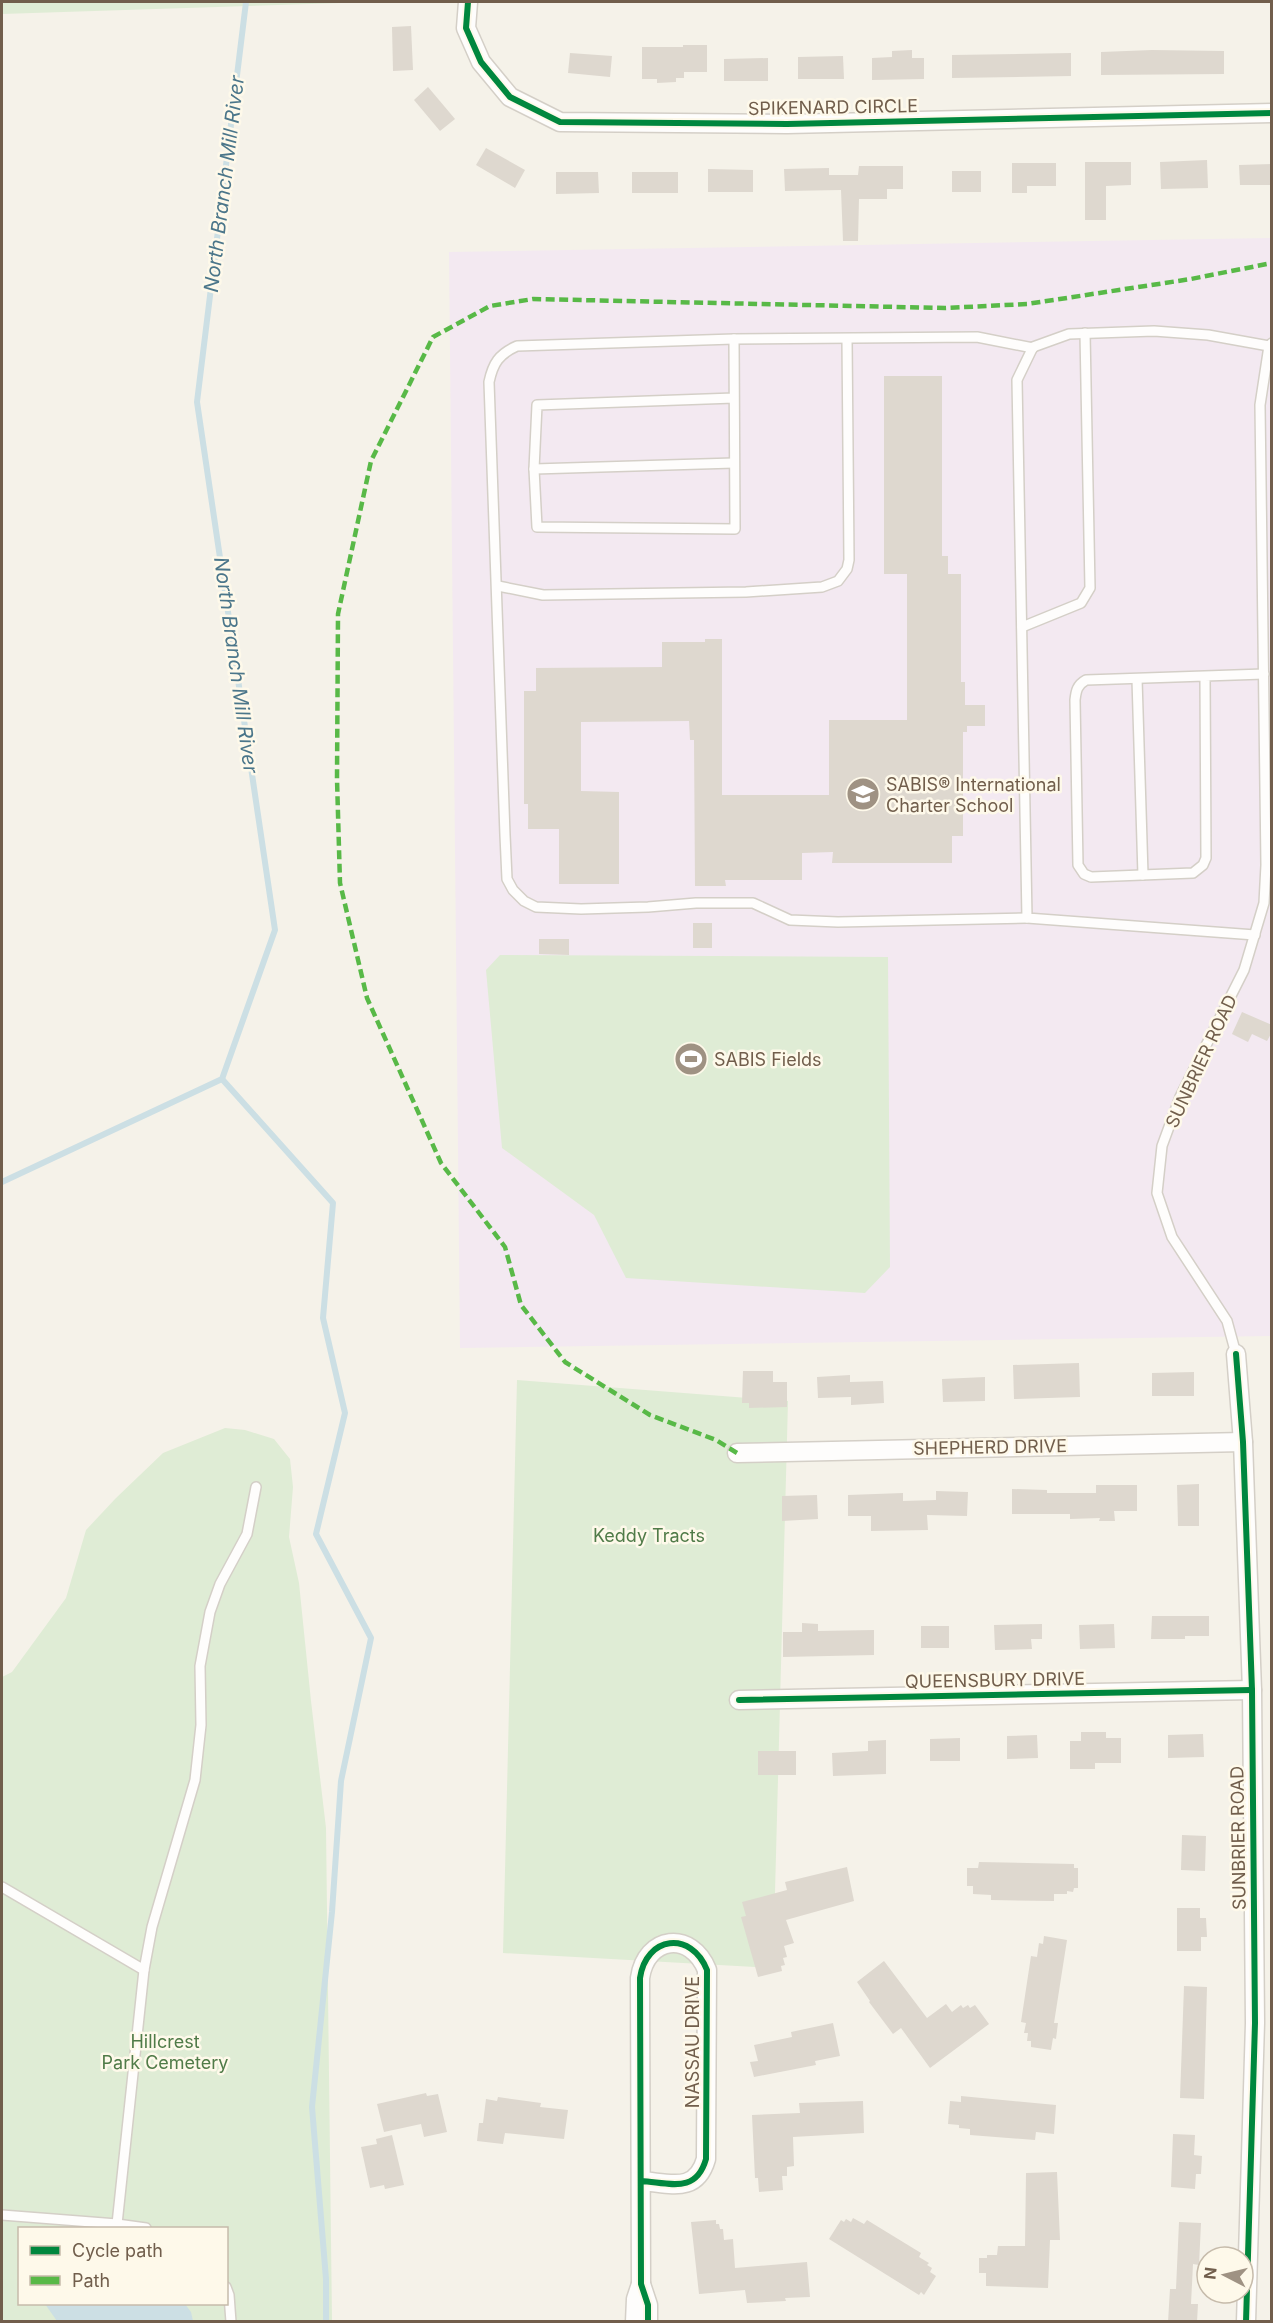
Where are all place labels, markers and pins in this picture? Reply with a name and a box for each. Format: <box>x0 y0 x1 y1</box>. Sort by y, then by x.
place label: SABIS® International Charter School <box>886 774 1061 816</box>
school or university icon: SABIS® International Charter School <box>845 776 881 812</box>
sports icon: SABIS Fields <box>673 1041 709 1077</box>
place label: SABIS Fields <box>714 1049 822 1070</box>

